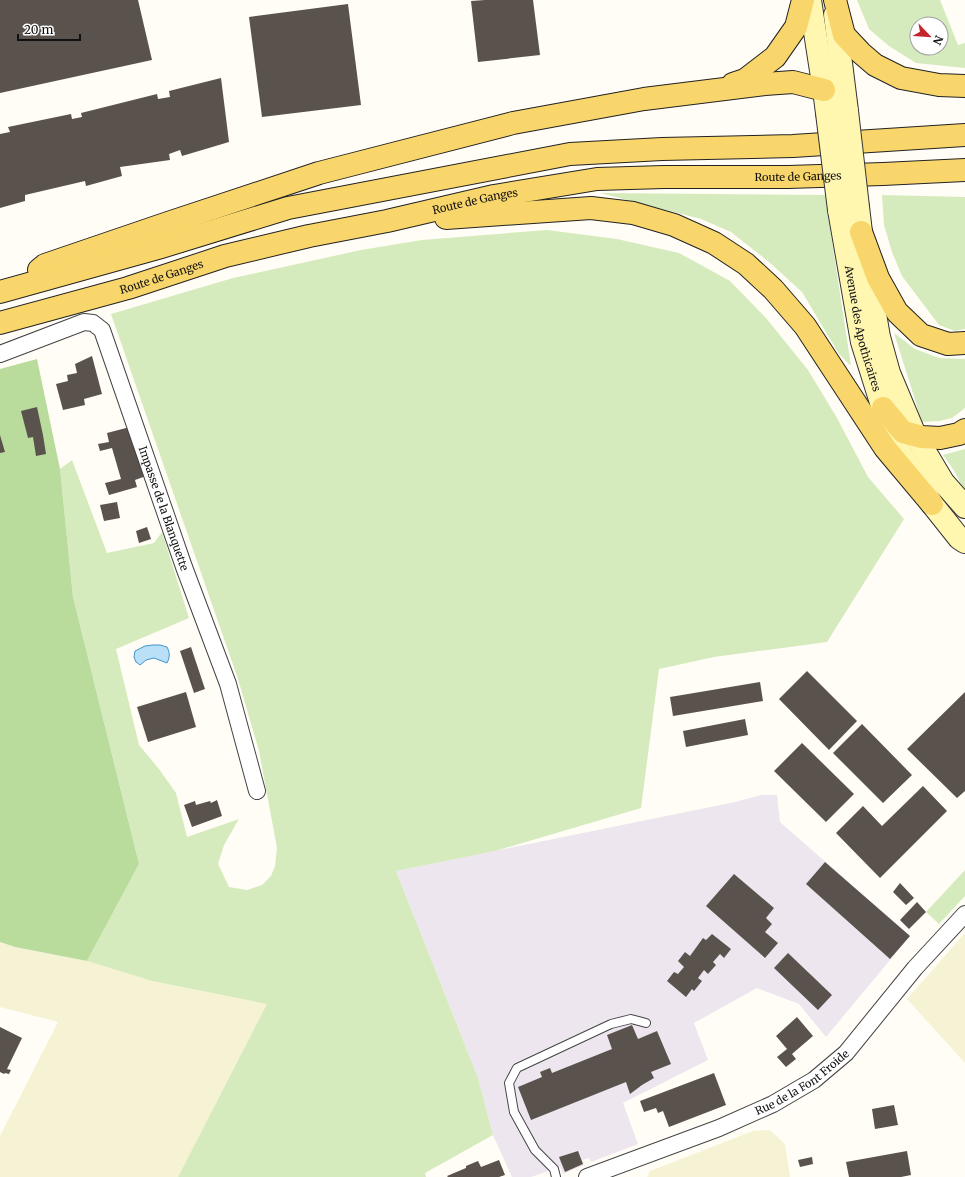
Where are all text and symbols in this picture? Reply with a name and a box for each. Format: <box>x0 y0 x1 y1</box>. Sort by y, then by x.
scale bar <box>18 16 80 42</box>
north arrow <box>909 16 949 56</box>
text: 20 m <box>24 22 53 37</box>
text: N <box>930 33 946 47</box>
street label: Route de Ganges <box>754 168 842 184</box>
street label: Route de Ganges <box>431 185 519 217</box>
street label: Route de Ganges <box>118 257 205 297</box>
street label: Avenue des Apothicaires <box>842 264 884 393</box>
street label: Impasse de la Blanquette <box>136 444 192 573</box>
street label: Rue de la Font Froide <box>753 1046 852 1118</box>

